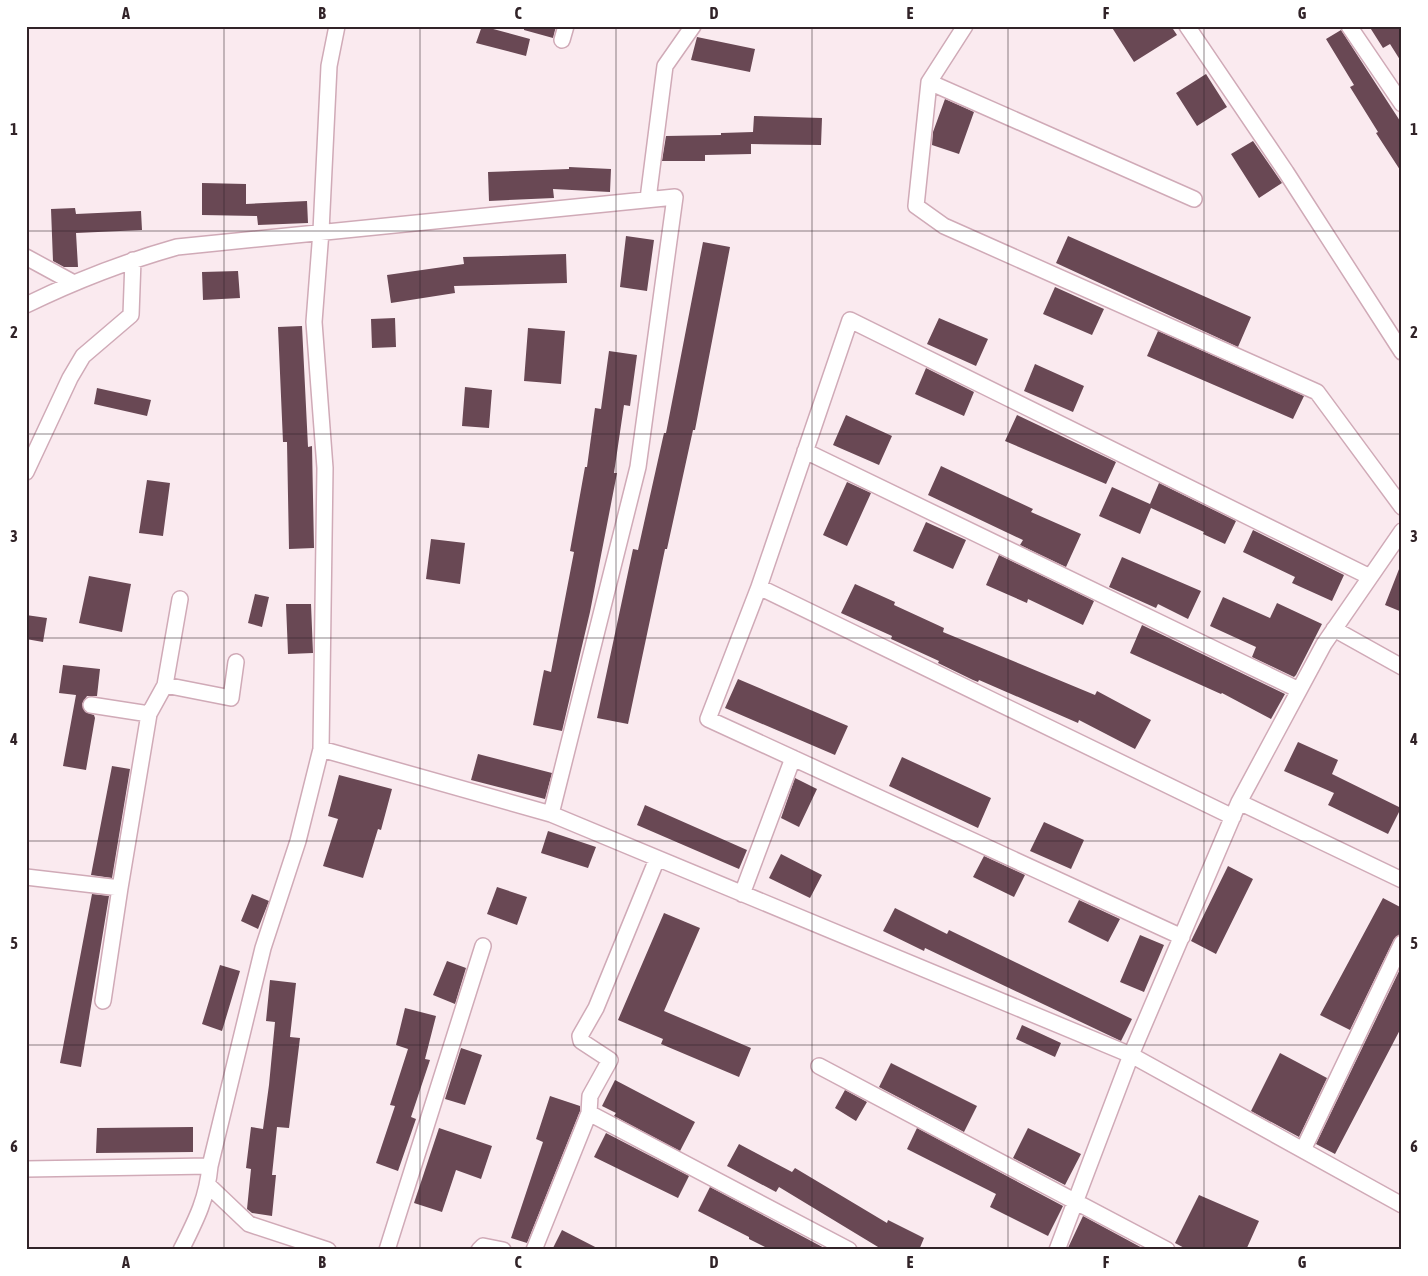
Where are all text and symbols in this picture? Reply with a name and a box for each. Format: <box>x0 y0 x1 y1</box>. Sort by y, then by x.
text: A <box>121 4 130 22</box>
text: B <box>318 4 326 22</box>
text: C <box>514 4 522 22</box>
text: D <box>710 4 719 22</box>
text: E <box>907 4 914 22</box>
text: F <box>1103 4 1110 22</box>
text: G <box>1298 4 1307 22</box>
text: 1 <box>10 120 18 138</box>
text: 1 <box>1410 120 1418 138</box>
text: 2 <box>10 323 18 341</box>
text: 2 <box>1410 323 1418 341</box>
text: 3 <box>10 527 18 545</box>
text: 3 <box>1410 527 1418 545</box>
text: 4 <box>9 730 18 748</box>
text: 4 <box>1409 730 1418 748</box>
text: 5 <box>10 934 18 952</box>
text: 5 <box>1410 934 1418 952</box>
text: 6 <box>10 1137 18 1155</box>
text: 6 <box>1410 1137 1418 1155</box>
text: A <box>121 1253 130 1271</box>
text: B <box>318 1253 326 1271</box>
text: C <box>514 1253 522 1271</box>
text: D <box>710 1253 719 1271</box>
text: E <box>907 1253 914 1271</box>
text: F <box>1103 1253 1110 1271</box>
text: G <box>1298 1253 1307 1271</box>

